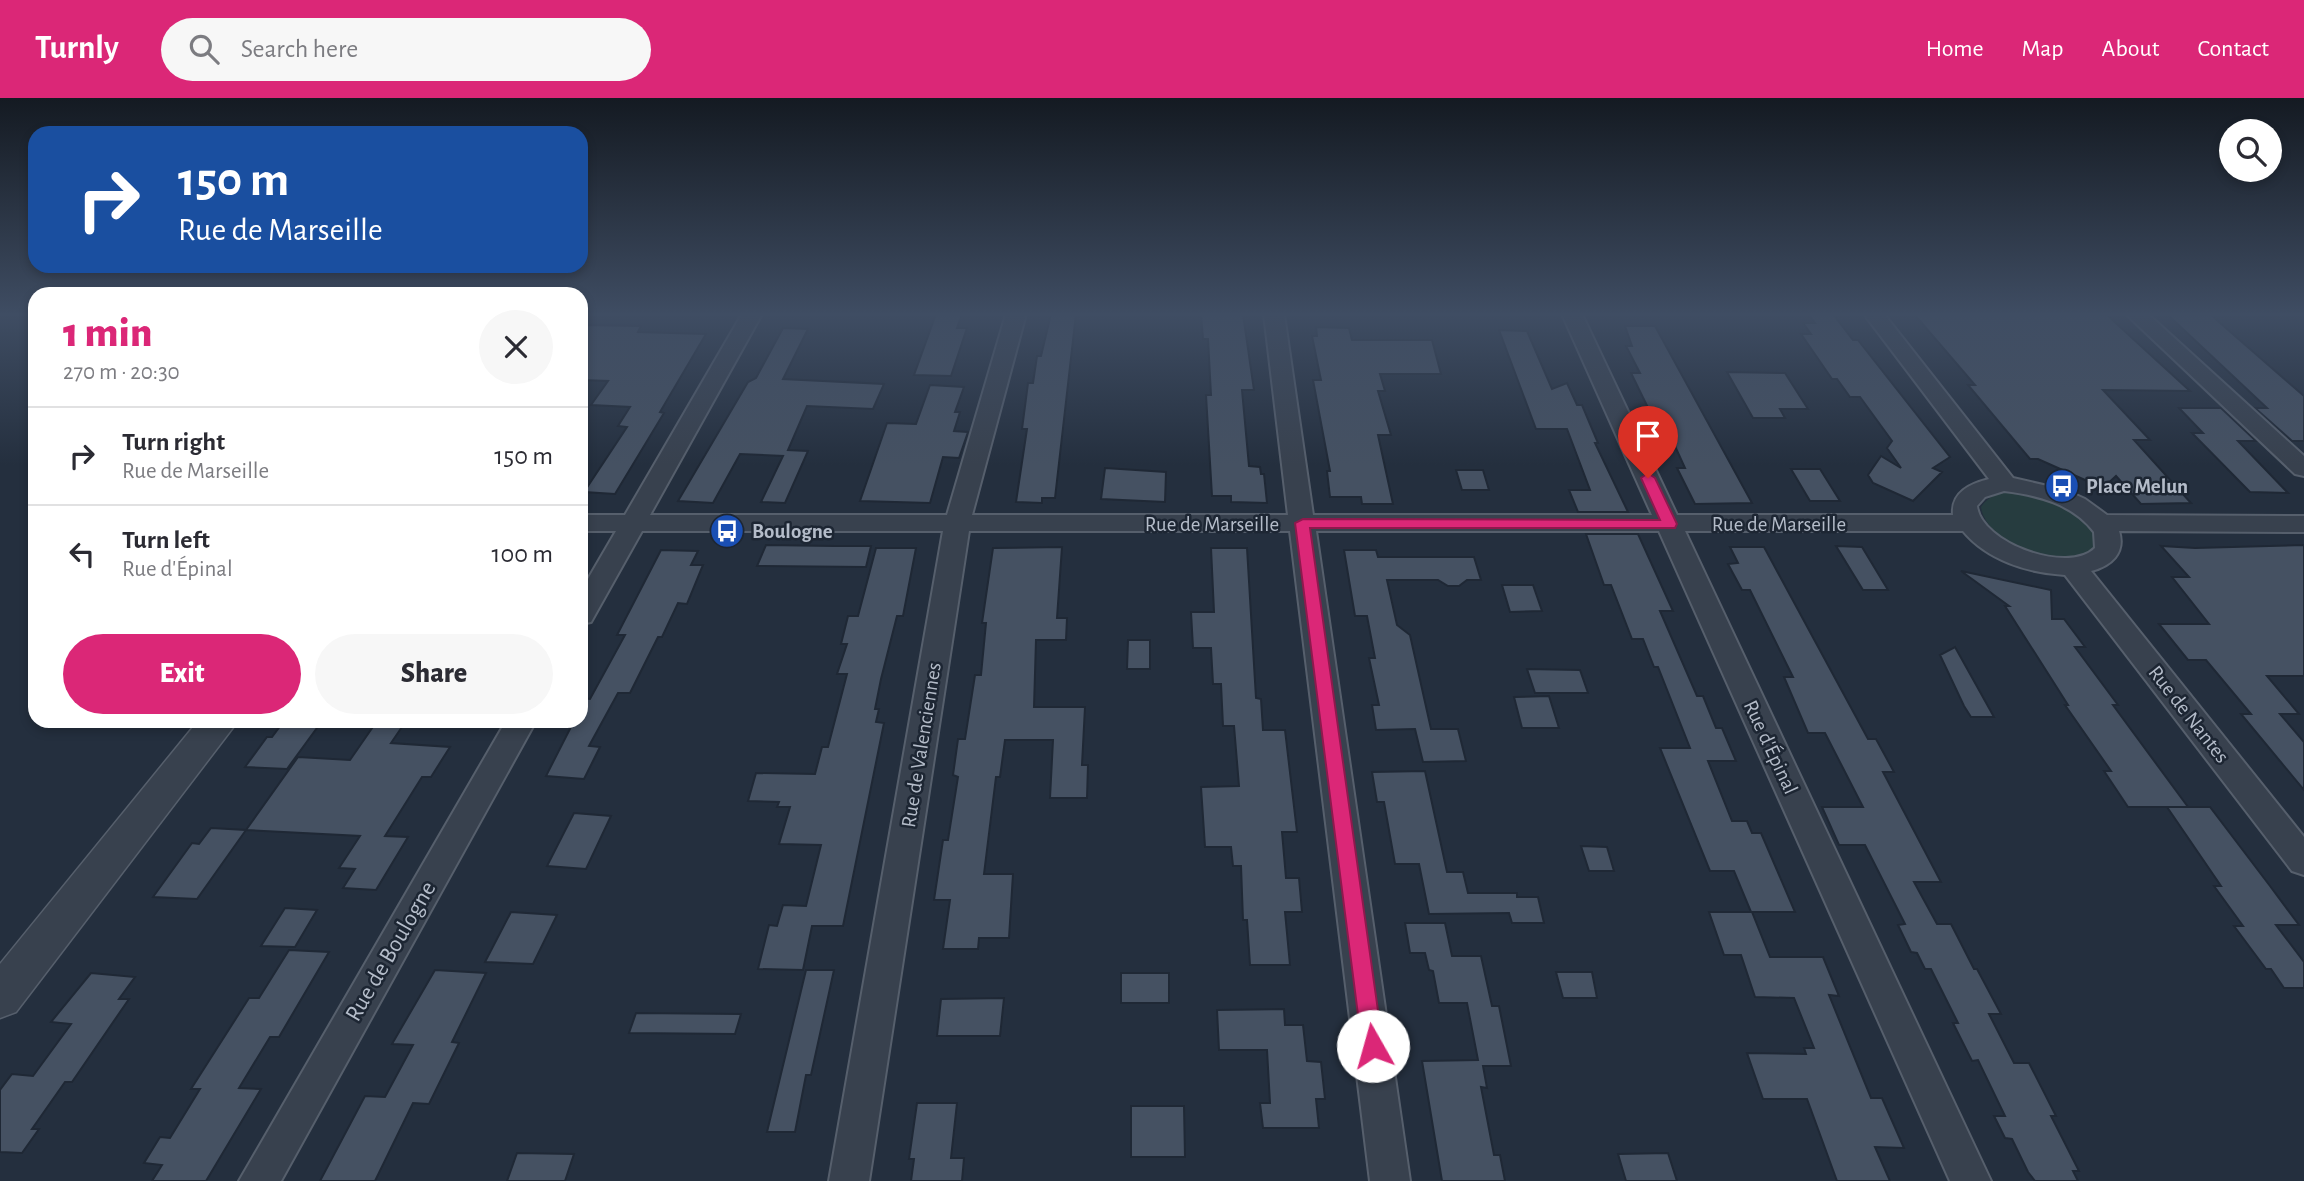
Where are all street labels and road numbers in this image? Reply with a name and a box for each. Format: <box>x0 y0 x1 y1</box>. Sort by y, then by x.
street label: Rue de Marseille <box>1145 514 1279 535</box>
street label: Rue de Marseille <box>1712 514 1846 535</box>
street label: Rue de Valenciennes <box>898 661 945 829</box>
street label: Rue de Nantes <box>2144 662 2233 767</box>
street label: Rue d'Épinal <box>1740 696 1803 797</box>
street label: Rue de Boulogne <box>341 877 441 1026</box>

